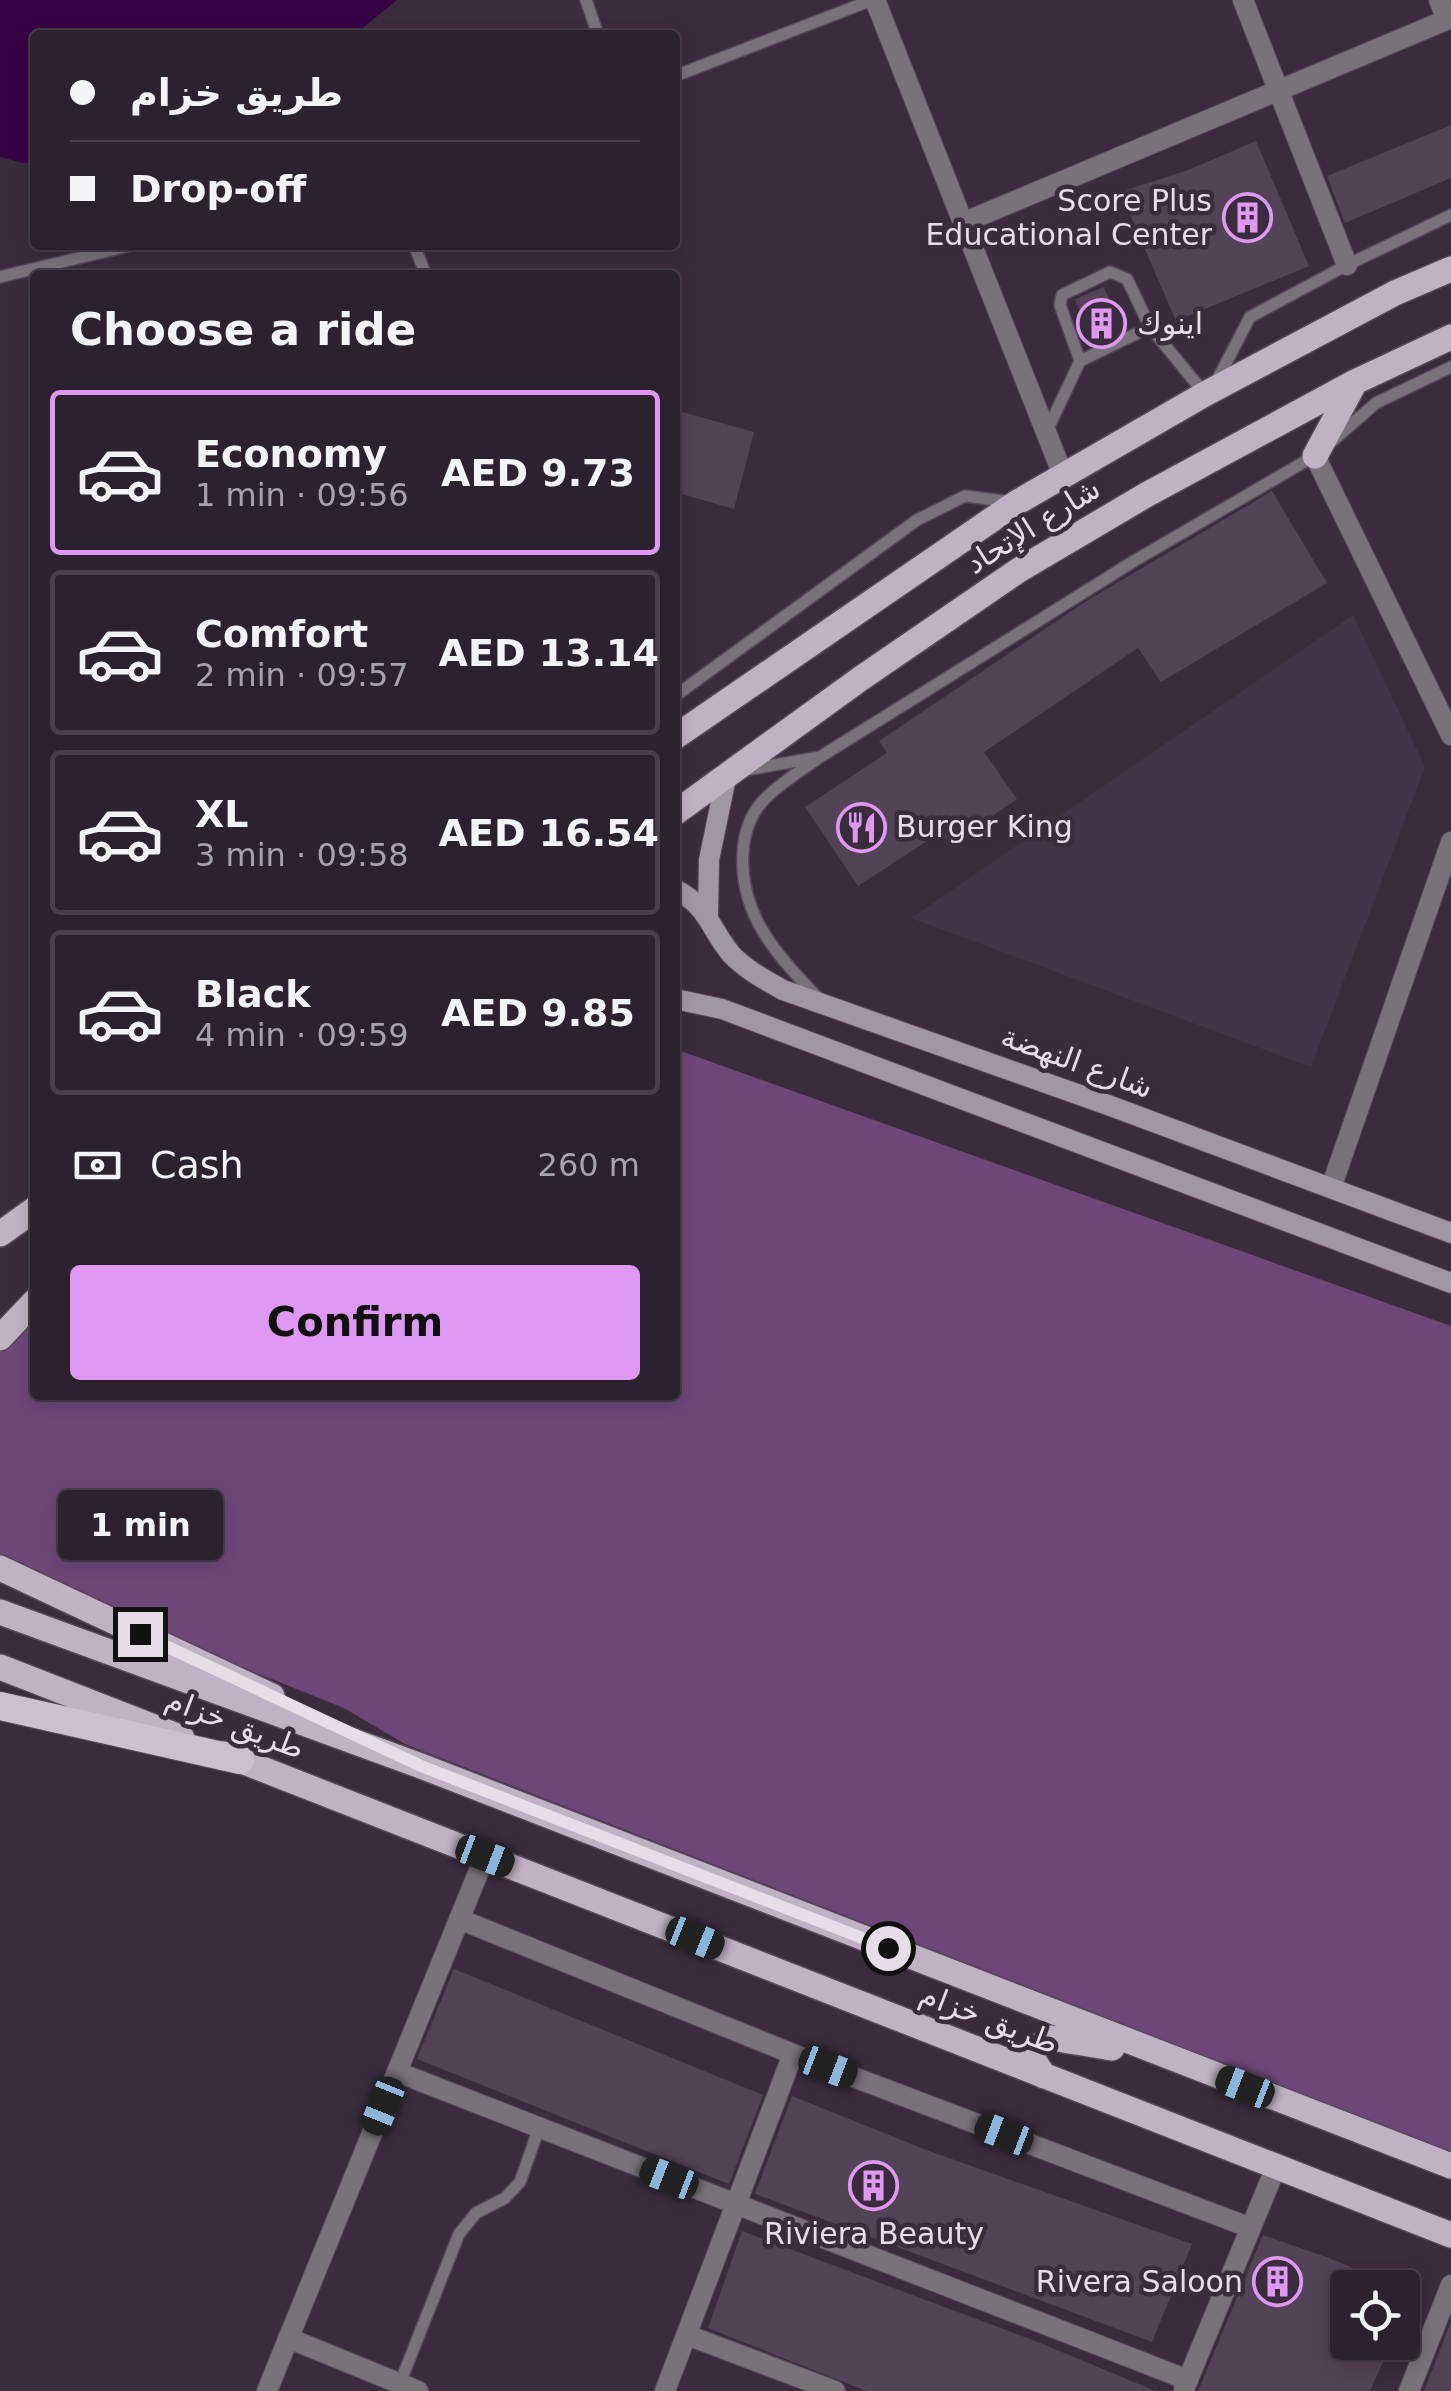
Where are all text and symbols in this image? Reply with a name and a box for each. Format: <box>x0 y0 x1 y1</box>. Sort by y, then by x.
text: طريق خزام <box>130 71 343 115</box>
text: Drop-off <box>130 167 306 211</box>
place label: Score Plus Educational Center <box>925 183 1213 252</box>
building icon: Score Plus Educational Center <box>1221 192 1273 244</box>
building icon: اينوك <box>1076 298 1128 350</box>
text: Choose a ride <box>70 303 416 356</box>
place label: اينوك <box>1137 306 1203 341</box>
icon: car <box>75 428 165 518</box>
text: Economy <box>195 432 387 476</box>
text: AED 9.73 <box>441 451 635 495</box>
street label: شارع الإتحاد <box>959 470 1107 582</box>
text: 1 min · 09:56 <box>195 476 409 514</box>
icon: car <box>75 608 165 698</box>
text: Comfort <box>195 612 368 656</box>
text: AED 13.14 <box>439 631 659 675</box>
text: 2 min · 09:57 <box>195 656 409 694</box>
icon: car <box>75 788 165 878</box>
text: XL <box>195 792 249 836</box>
restaurant icon: Burger King <box>835 801 887 853</box>
place label: Burger King <box>896 809 1073 844</box>
text: AED 16.54 <box>439 811 659 855</box>
text: 3 min · 09:58 <box>195 836 409 874</box>
icon: car <box>75 968 165 1058</box>
text: Black <box>195 972 310 1016</box>
text: AED 9.85 <box>441 991 635 1035</box>
text: 4 min · 09:59 <box>195 1016 409 1054</box>
street label: شارع النهضة <box>996 1018 1158 1106</box>
icon: cash <box>70 1138 125 1193</box>
text: Cash <box>150 1143 244 1187</box>
text: 260 m <box>538 1146 640 1184</box>
button: Confirm <box>70 1265 640 1380</box>
callout: 1 min <box>58 1489 222 1559</box>
text: 1 min <box>90 1506 191 1544</box>
route end <box>118 1612 163 1657</box>
street label: طريق خزام <box>161 1681 309 1766</box>
car <box>452 1831 518 1881</box>
car <box>662 1913 728 1963</box>
route start <box>866 1926 911 1971</box>
street label: طريق خزام <box>915 1976 1063 2061</box>
car <box>795 2042 861 2092</box>
car <box>1212 2062 1278 2112</box>
car <box>358 2073 408 2139</box>
car <box>971 2109 1037 2159</box>
car <box>636 2153 702 2203</box>
building icon: Riviera Beauty <box>848 2159 900 2211</box>
place label: Riviera Beauty <box>764 2216 984 2251</box>
building icon: Rivera Saloon <box>1252 2256 1304 2308</box>
place label: Rivera Saloon <box>1036 2264 1243 2299</box>
map controls <box>1330 2270 1420 2360</box>
button: locate <box>1330 2270 1420 2360</box>

